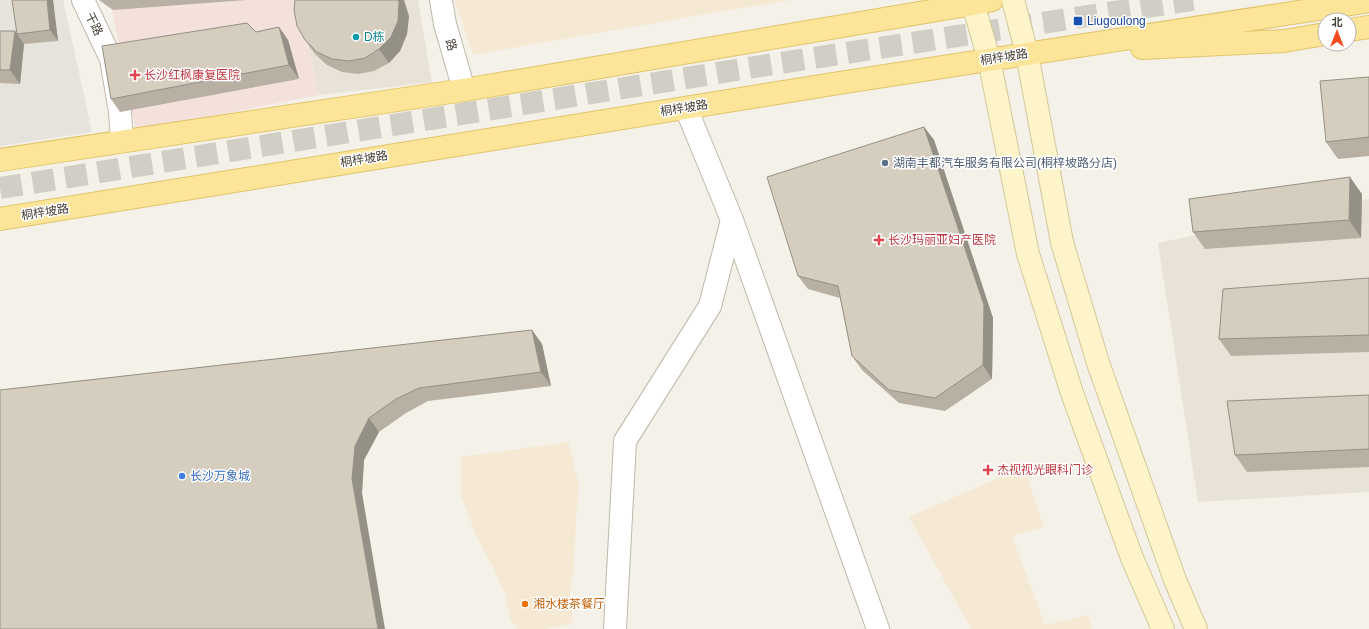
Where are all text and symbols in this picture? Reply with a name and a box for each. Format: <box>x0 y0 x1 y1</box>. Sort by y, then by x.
street label: 干路 <box>82 10 106 38</box>
north arrow <box>1317 12 1357 52</box>
place label: Liugoulong <box>1087 14 1146 28</box>
marker: Liugoulong <box>1072 15 1084 27</box>
text: 北 <box>1332 16 1343 28</box>
place label: D栋 <box>364 30 385 44</box>
marker: D栋 <box>351 32 361 42</box>
street label: 路 <box>443 37 459 53</box>
street label: 桐梓坡路 <box>979 46 1029 68</box>
place label: 长沙红枫康复医院 <box>144 68 240 82</box>
marker: 长沙红枫康复医院 <box>129 69 141 81</box>
street label: 桐梓坡路 <box>659 97 709 119</box>
street label: 桐梓坡路 <box>339 148 389 170</box>
place label: 湖南丰都汽车服务有限公司(桐梓坡路分店) <box>893 156 1117 170</box>
marker: 湖南丰都汽车服务有限公司(桐梓坡路分店) <box>880 158 890 168</box>
street label: 桐梓坡路 <box>20 201 70 223</box>
place label: 长沙玛丽亚妇产医院 <box>888 233 996 247</box>
marker: 长沙玛丽亚妇产医院 <box>873 234 885 246</box>
place label: 杰视视光眼科门诊 <box>997 463 1093 477</box>
marker: 杰视视光眼科门诊 <box>982 464 994 476</box>
place label: 长沙万象城 <box>190 469 250 483</box>
marker: 长沙万象城 <box>177 471 187 481</box>
place label: 湘水楼茶餐厅 <box>533 597 605 611</box>
marker: 湘水楼茶餐厅 <box>520 599 530 609</box>

